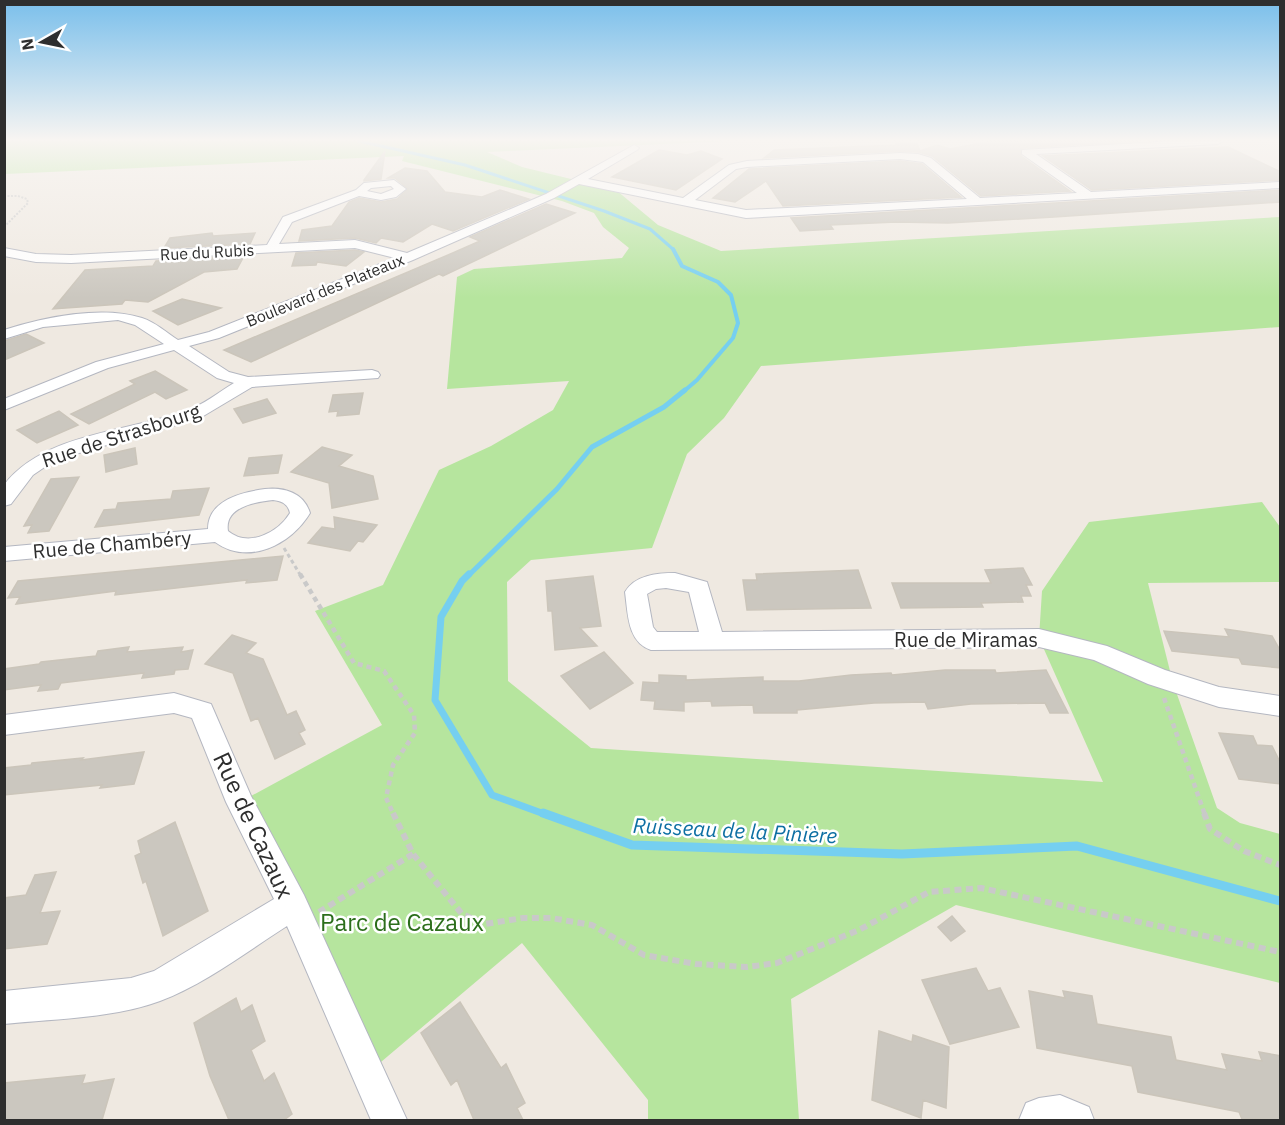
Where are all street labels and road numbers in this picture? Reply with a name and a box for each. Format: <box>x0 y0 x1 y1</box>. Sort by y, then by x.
street label: Rue du Rubis <box>159 240 255 264</box>
street label: Boulevard des Plateaux <box>243 249 407 331</box>
street label: Rue de Strasbourg <box>38 397 204 473</box>
street label: Rue de Chambéry <box>32 524 192 564</box>
street label: Rue de Miramas <box>894 626 1038 653</box>
street label: Rue de Cazaux <box>206 747 302 903</box>

